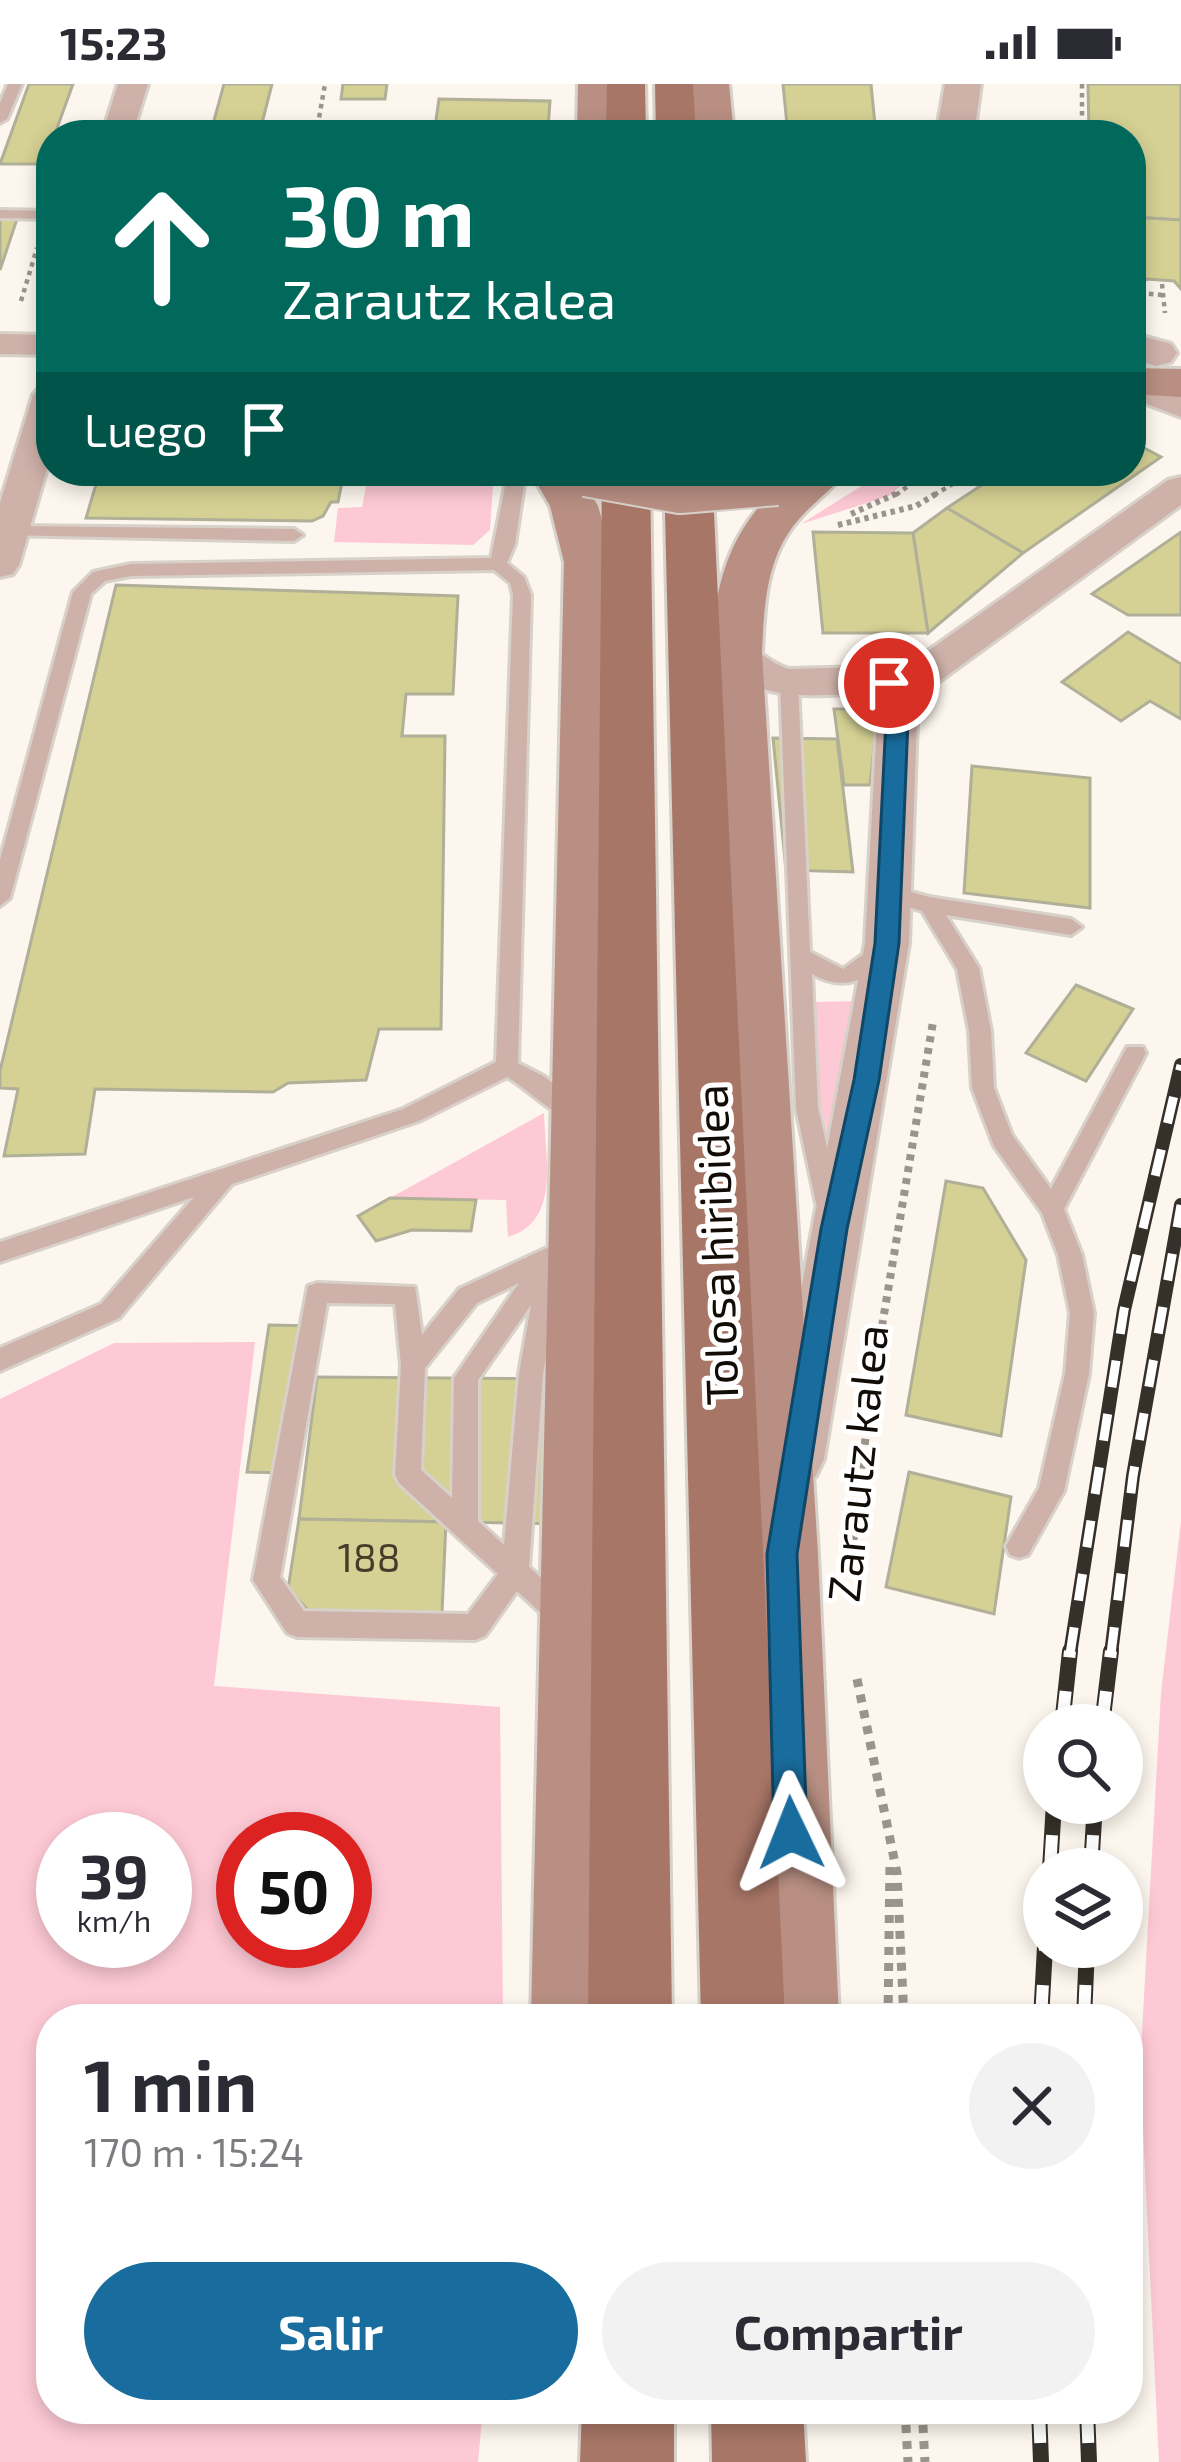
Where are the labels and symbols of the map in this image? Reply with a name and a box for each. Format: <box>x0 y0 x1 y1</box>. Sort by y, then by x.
pin <box>838 632 940 734</box>
street label: Tolosa hiribidea <box>682 1084 748 1406</box>
street label: Zarautz kalea <box>815 1322 897 1604</box>
house number: 188 <box>338 1533 400 1580</box>
position arrow <box>728 1770 854 1896</box>
speed limit sign: 50 <box>216 1812 372 1968</box>

